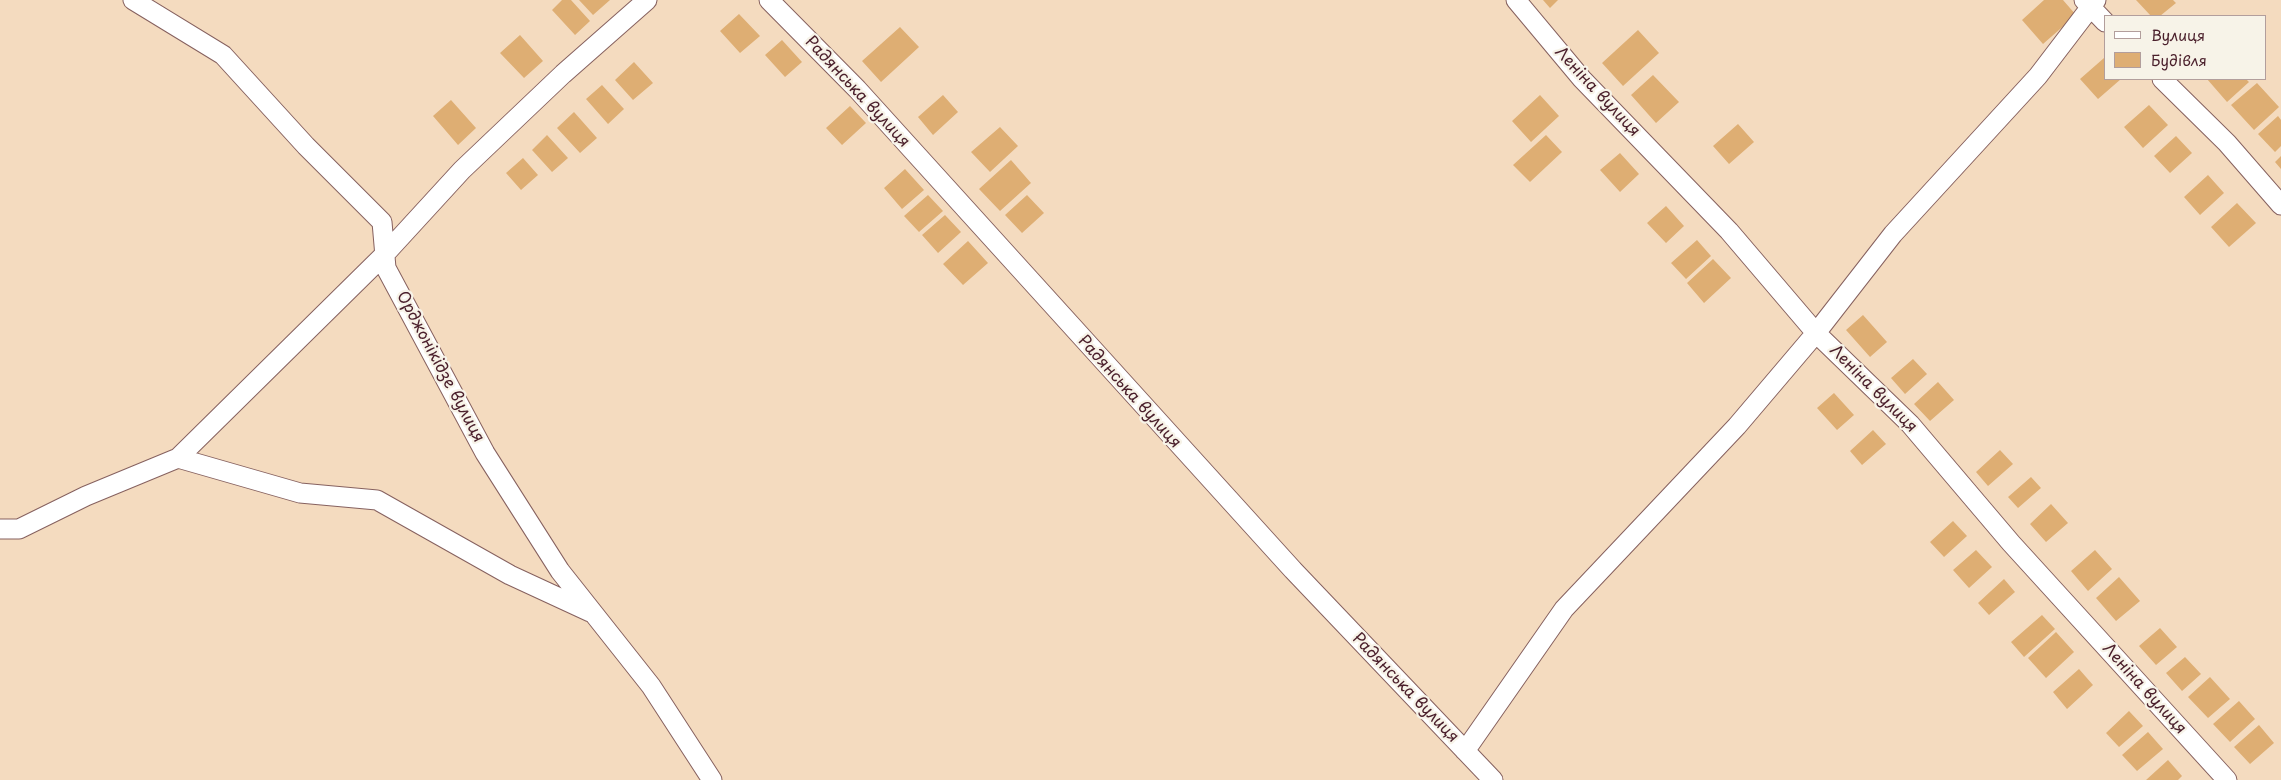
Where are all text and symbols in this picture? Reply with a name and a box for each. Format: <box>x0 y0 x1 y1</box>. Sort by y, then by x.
legend <box>2104 15 2266 80</box>
text: Вулиця <box>2151 23 2205 46</box>
street label: Радянська вулиця <box>801 32 913 152</box>
street label: Леніна вулиця <box>1550 43 1644 141</box>
text: Будівля <box>2151 48 2207 71</box>
street label: Орджонікідзе вулиця <box>392 288 488 446</box>
street label: Радянська вулиця <box>1073 332 1185 452</box>
street label: Леніна вулиця <box>1825 341 1921 437</box>
street label: Радянська вулиця <box>1348 629 1462 747</box>
street label: Леніна вулиця <box>2098 639 2190 739</box>

